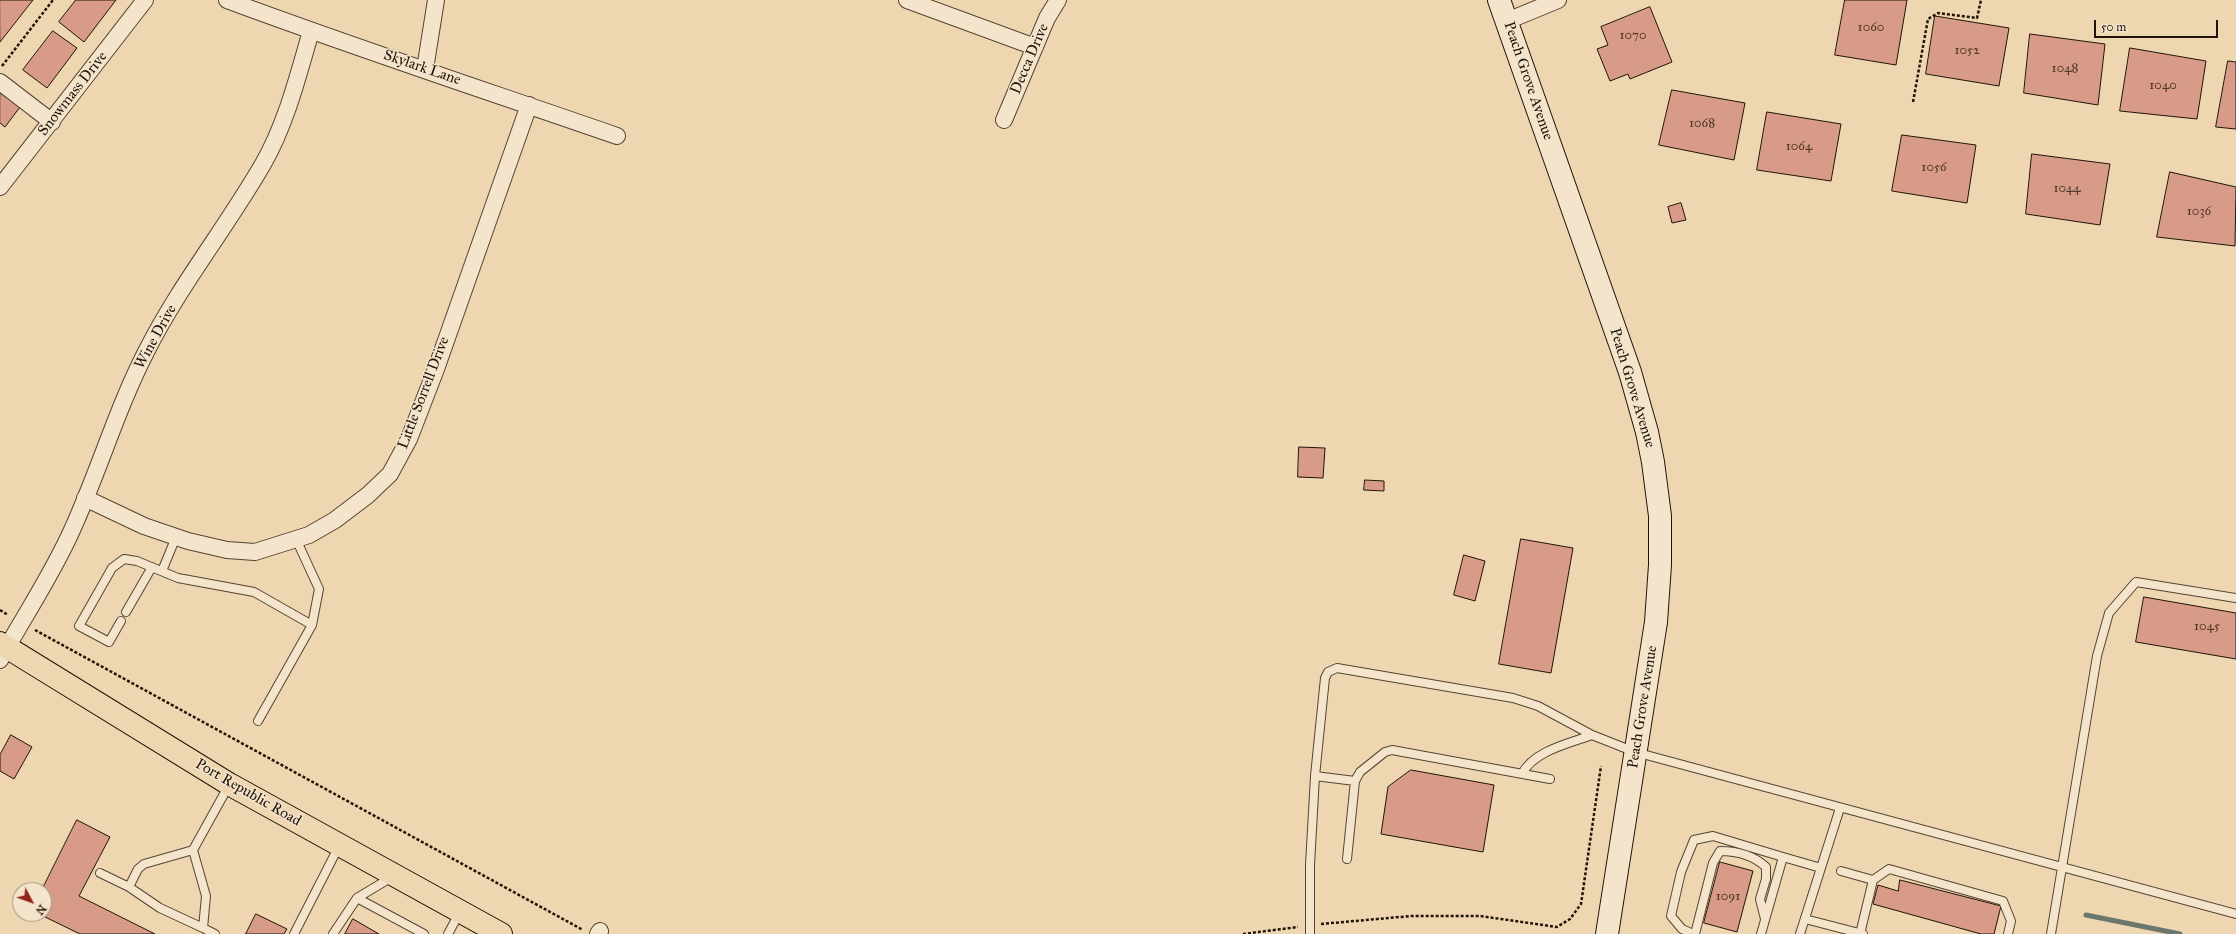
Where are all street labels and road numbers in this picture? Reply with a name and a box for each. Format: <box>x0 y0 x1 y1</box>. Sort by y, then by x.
street label: Peach Grove Avenue <box>1499 19 1557 143</box>
street label: Decca Drive <box>1007 21 1053 97</box>
street label: Skylark Lane <box>381 46 463 90</box>
street label: Snowmass Drive <box>35 48 111 140</box>
street label: Wine Drive <box>131 302 181 372</box>
street label: Peach Grove Avenue <box>1605 326 1659 450</box>
street label: Little Sorrell Drive <box>394 334 454 452</box>
street label: Peach Grove Avenue <box>1624 644 1662 770</box>
street label: Port Republic Road <box>192 755 304 831</box>

